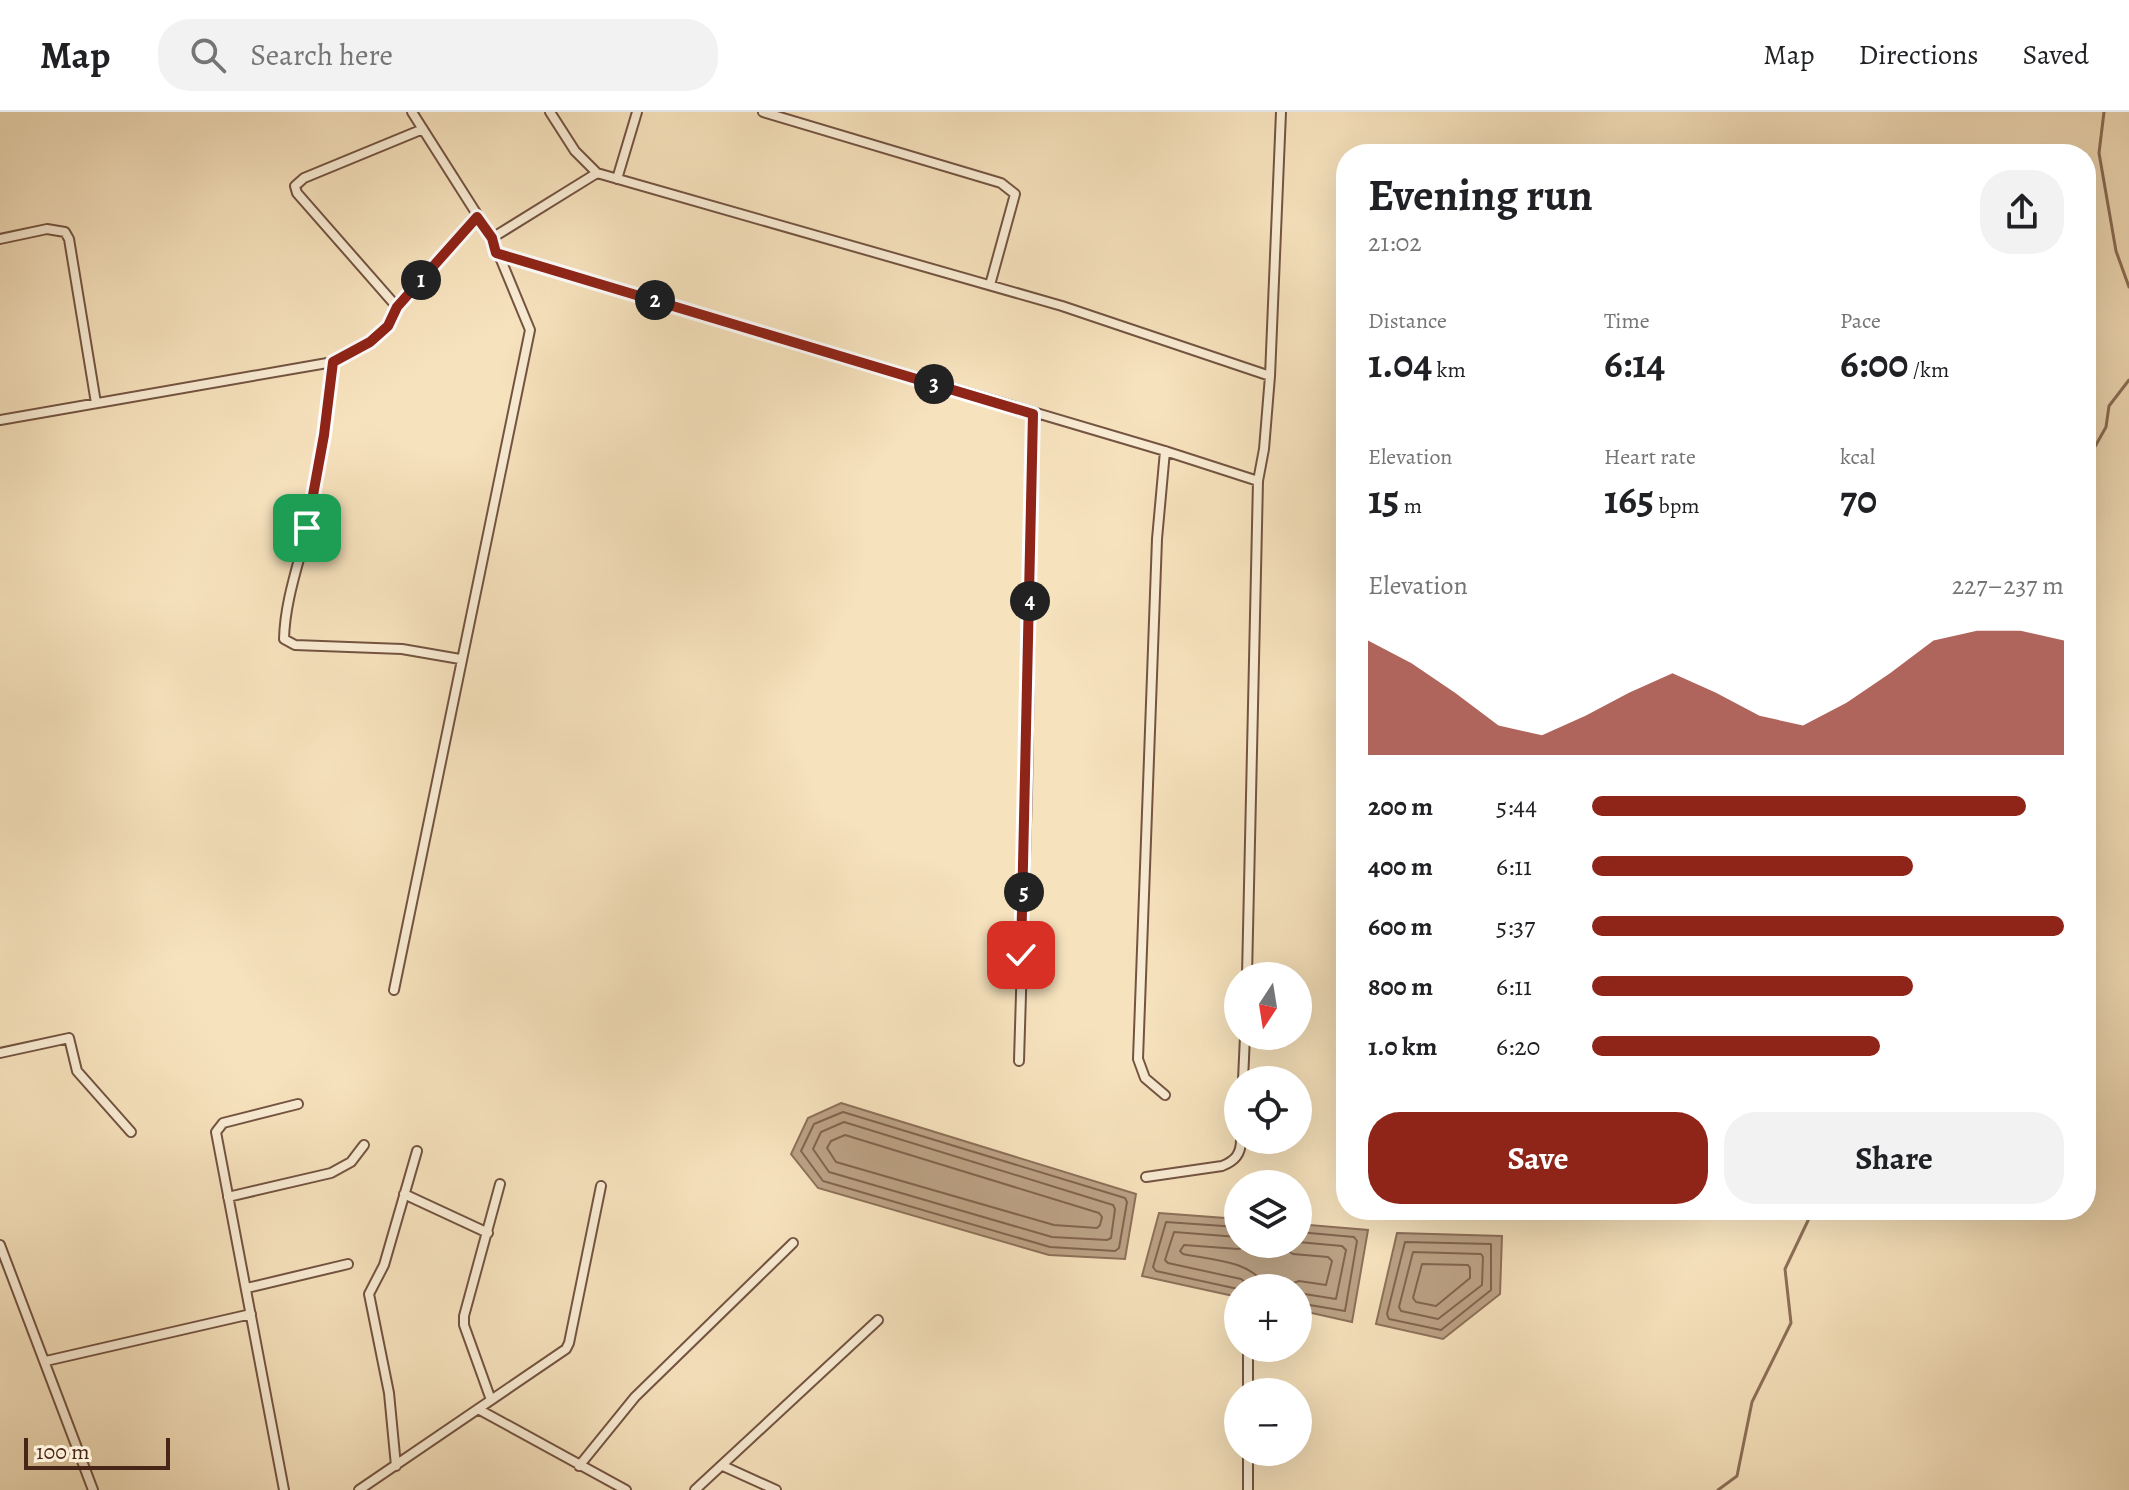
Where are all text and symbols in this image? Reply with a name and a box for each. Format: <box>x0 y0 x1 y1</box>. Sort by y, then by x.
search box <box>158 19 718 91</box>
text: Map <box>40 29 110 81</box>
icon: search <box>186 33 230 77</box>
text: Search here <box>250 35 393 75</box>
text: Map <box>1763 36 1814 74</box>
text: Directions <box>1858 36 1979 74</box>
text: Saved <box>2023 36 2089 74</box>
text: Evening run <box>1368 165 1593 225</box>
button: share <box>1980 170 2064 254</box>
text: 21:02 <box>1368 225 1422 260</box>
pin: 1 <box>401 260 441 300</box>
text: 1 <box>417 265 425 295</box>
pin: 2 <box>635 280 675 320</box>
text: 2 <box>650 285 660 315</box>
text: Distance <box>1368 306 1447 336</box>
text: Time <box>1604 306 1650 336</box>
text: Pace <box>1840 306 1881 336</box>
text: 1.04 <box>1368 336 1432 391</box>
text: 6:14 <box>1604 336 1665 391</box>
text: 6:00 <box>1840 336 1908 391</box>
text: km <box>1432 355 1466 385</box>
text: /km <box>1908 355 1949 385</box>
pin: 3 <box>914 364 954 404</box>
text: 3 <box>929 369 939 399</box>
text: Elevation <box>1368 442 1452 472</box>
text: Heart rate <box>1604 442 1696 472</box>
text: kcal <box>1840 442 1875 472</box>
text: 15 <box>1368 472 1399 527</box>
text: 165 <box>1604 472 1654 527</box>
text: 70 <box>1840 472 1877 527</box>
text: m <box>1399 491 1422 521</box>
text: bpm <box>1654 491 1700 521</box>
pin <box>273 494 341 562</box>
icon: arrive <box>285 506 329 550</box>
text: Elevation <box>1368 568 1468 603</box>
text: 227–237 m <box>1952 568 2064 603</box>
pin: 4 <box>1010 581 1050 621</box>
text: 4 <box>1025 586 1035 616</box>
text: 200 m <box>1368 789 1433 824</box>
text: 5:44 <box>1496 789 1537 824</box>
text: 400 m <box>1368 849 1433 884</box>
text: 6:11 <box>1496 849 1532 884</box>
pin: 5 <box>1004 872 1044 912</box>
text: 5 <box>1019 877 1029 907</box>
text: 600 m <box>1368 909 1433 944</box>
text: 5:37 <box>1496 909 1535 944</box>
pin <box>987 921 1055 989</box>
icon: check <box>999 933 1043 977</box>
north arrow <box>1224 962 1312 1050</box>
map controls <box>1224 962 1312 1466</box>
text: 800 m <box>1368 969 1433 1004</box>
text: 6:11 <box>1496 969 1532 1004</box>
text: 1.0 km <box>1368 1029 1437 1064</box>
text: 6:20 <box>1496 1029 1540 1064</box>
button: locate <box>1224 1066 1312 1154</box>
button: Save <box>1368 1112 1708 1204</box>
button: Share <box>1724 1112 2064 1204</box>
button: layers <box>1224 1170 1312 1258</box>
button: + <box>1224 1274 1312 1362</box>
button: − <box>1224 1378 1312 1466</box>
scale bar <box>24 1434 170 1470</box>
text: 100 m <box>36 1437 90 1467</box>

